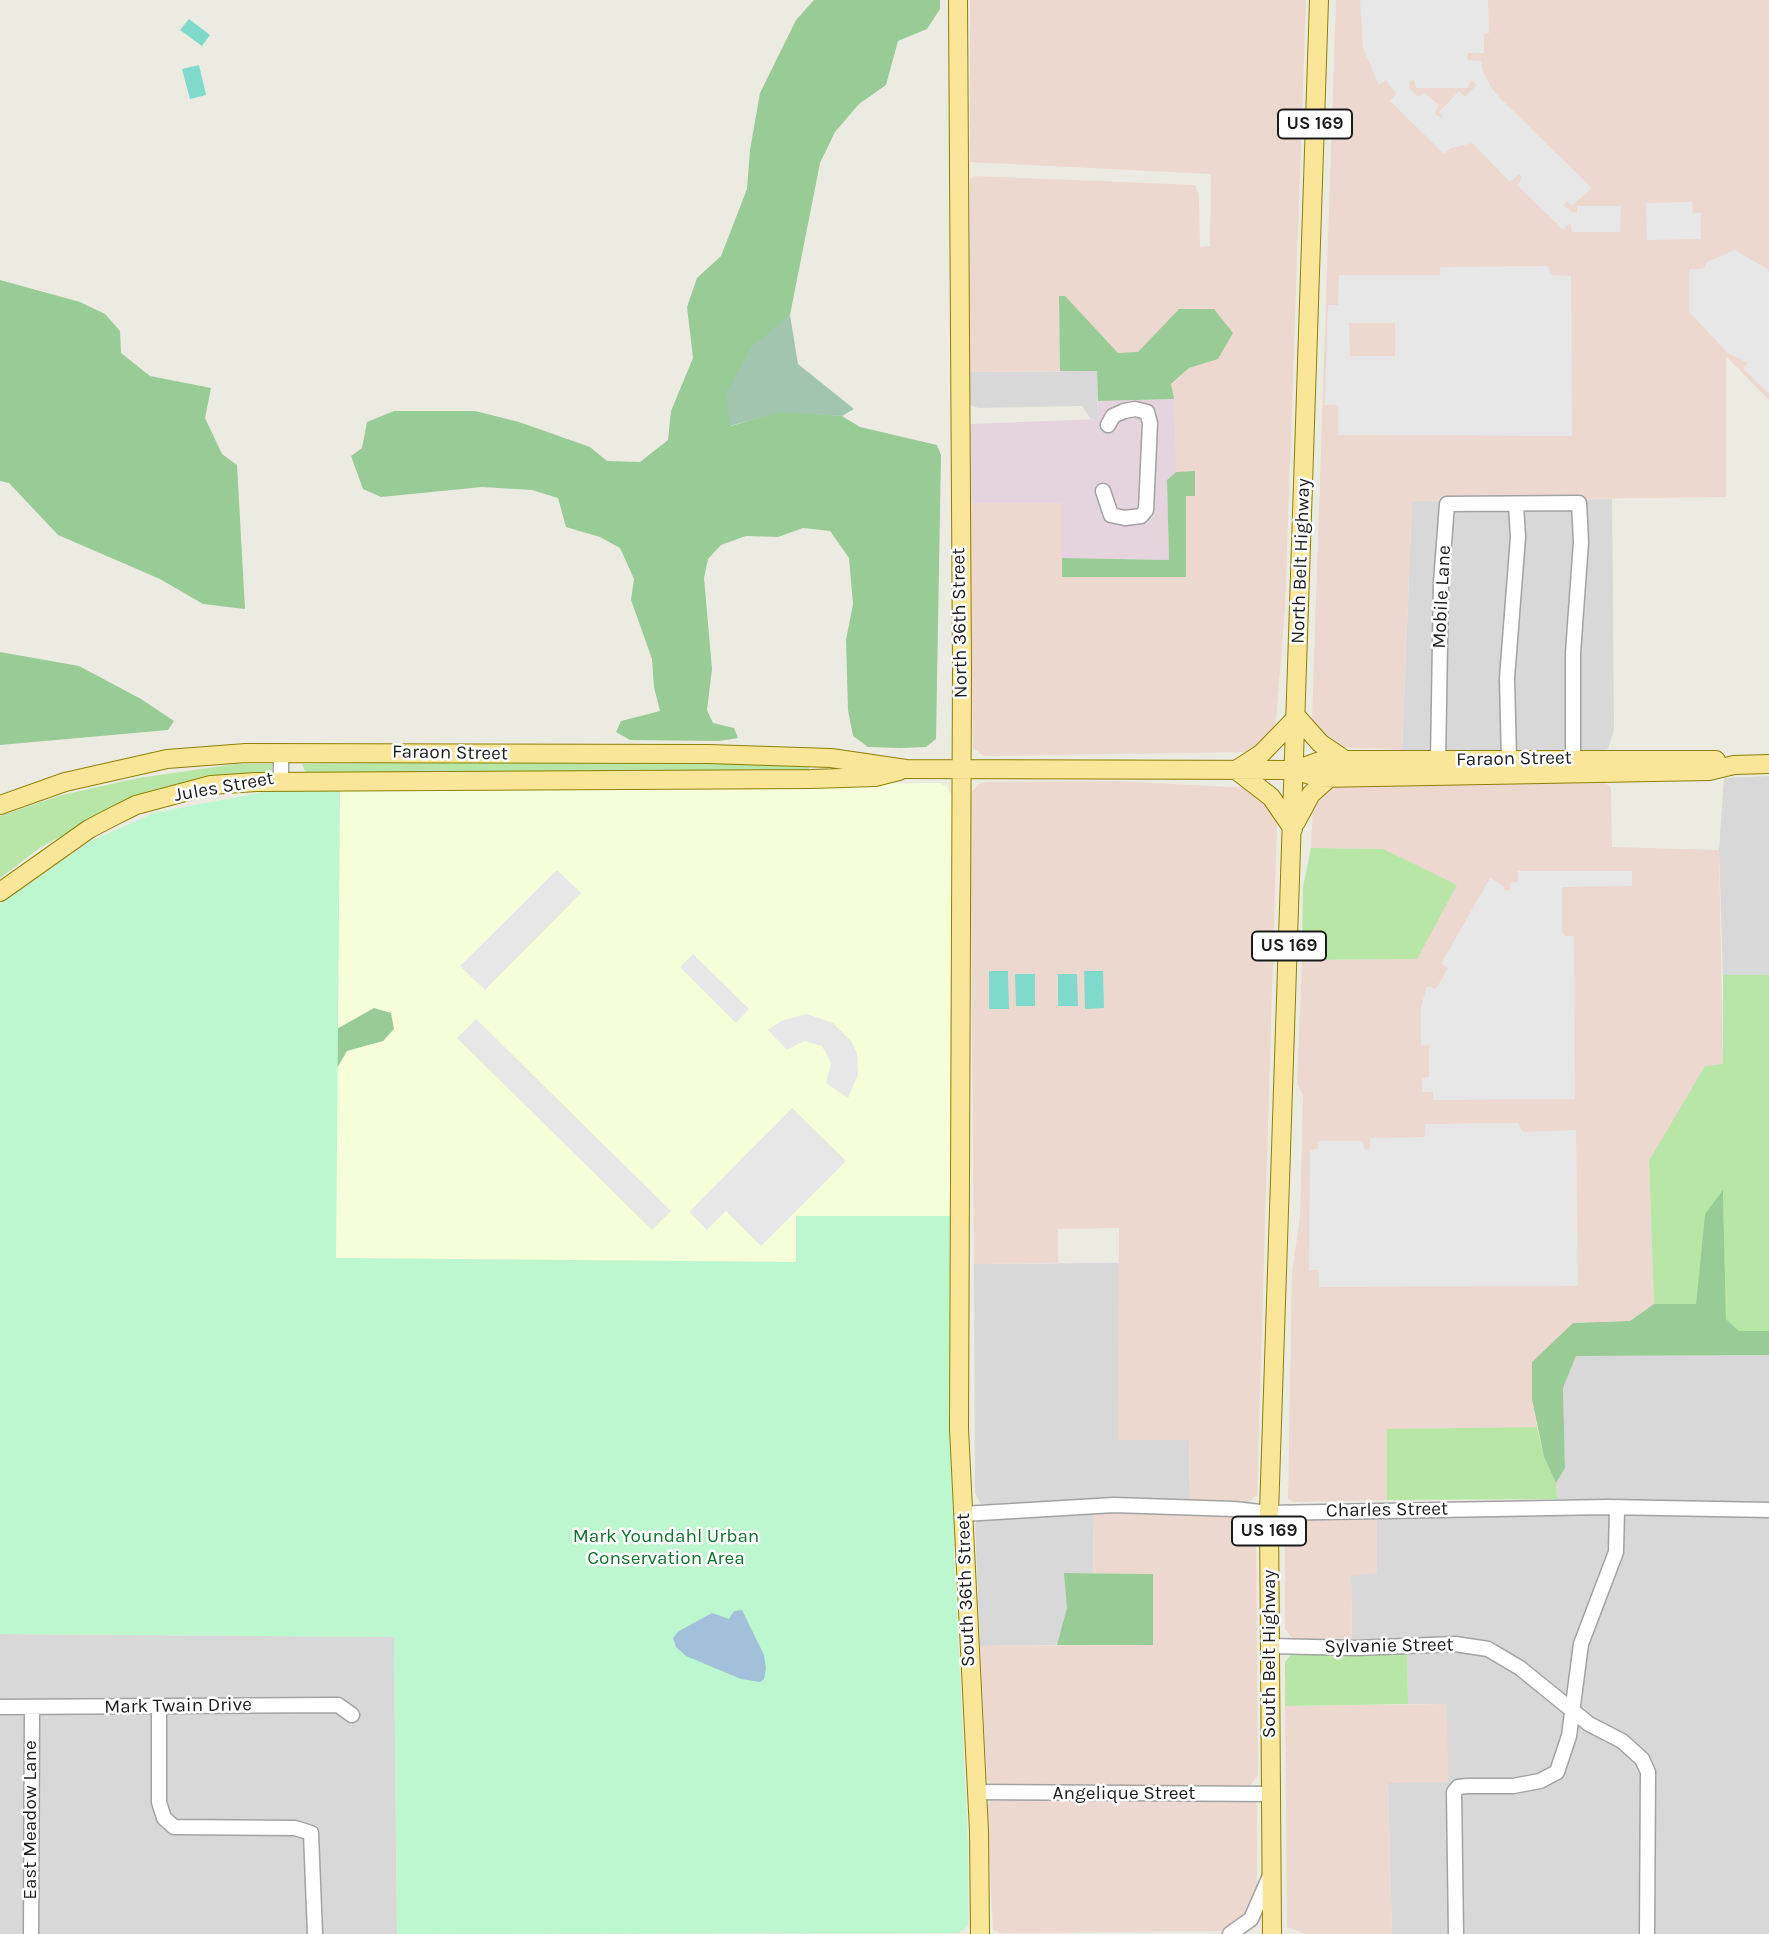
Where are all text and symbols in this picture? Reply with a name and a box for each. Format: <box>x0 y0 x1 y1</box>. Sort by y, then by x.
road number: US 169 <box>1278 110 1352 139</box>
street label: North Belt Highway <box>1287 478 1315 644</box>
street label: Mobile Lane <box>1428 545 1456 649</box>
street label: North 36th Street <box>947 547 973 699</box>
street label: Faraon Street <box>392 741 508 765</box>
street label: Faraon Street <box>1456 747 1572 771</box>
street label: Jules Street <box>172 767 276 807</box>
road number: US 169 <box>1252 931 1326 960</box>
street label: Charles Street <box>1326 1498 1448 1522</box>
street label: South 36th Street <box>952 1513 980 1667</box>
road number: US 169 <box>1232 1516 1306 1546</box>
park label: Mark Youndahl Urban Conservation Area <box>573 1526 759 1570</box>
street label: South Belt Highway <box>1259 1570 1281 1738</box>
street label: Sylvanie Street <box>1324 1633 1454 1659</box>
street label: Mark Twain Drive <box>104 1693 252 1719</box>
street label: East Meadow Lane <box>20 1740 42 1900</box>
street label: Angelique Street <box>1053 1783 1195 1805</box>

